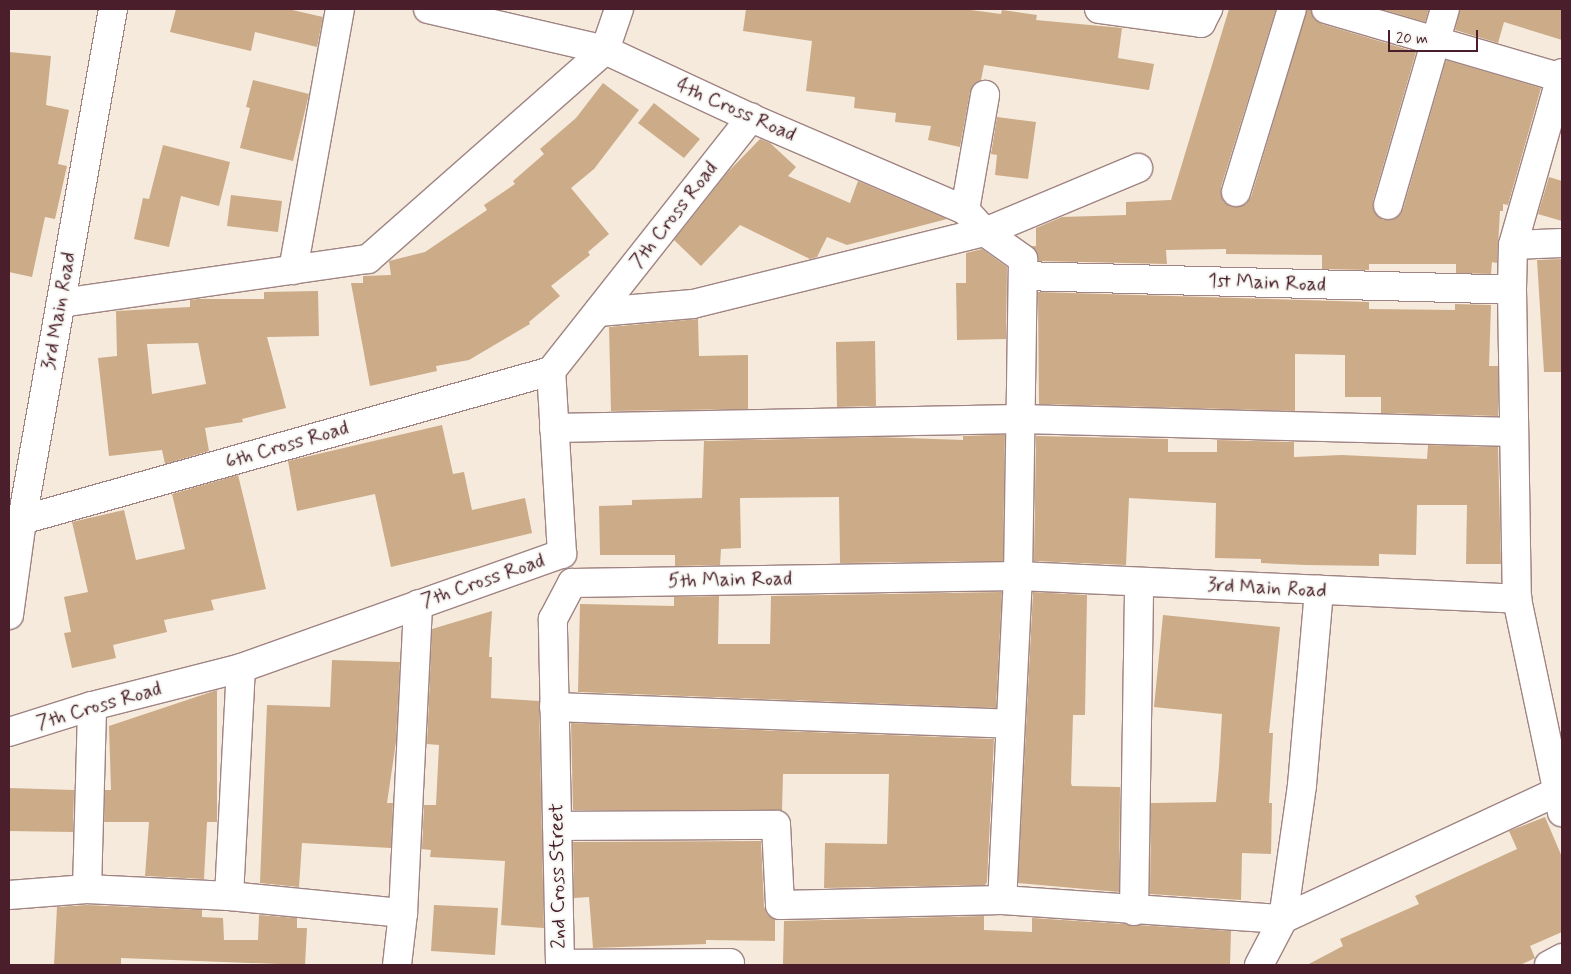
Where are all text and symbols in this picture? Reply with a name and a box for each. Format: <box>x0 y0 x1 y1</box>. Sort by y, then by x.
scale bar <box>1391 20 1481 52</box>
text: 20 m <box>1396 29 1428 49</box>
street label: 4th Cross Road <box>673 73 799 147</box>
street label: 7th Cross Road <box>625 157 723 273</box>
street label: 3rd Main Road <box>37 249 81 373</box>
street label: 1st Main Road <box>1208 269 1326 297</box>
street label: 6th Cross Road <box>223 416 351 474</box>
street label: 7th Cross Road <box>419 549 547 613</box>
street label: 5th Main Road <box>668 567 792 593</box>
street label: 3rd Main Road <box>1206 573 1328 603</box>
street label: 7th Cross Road <box>34 677 164 735</box>
street label: 2nd Cross Street <box>545 803 571 949</box>

